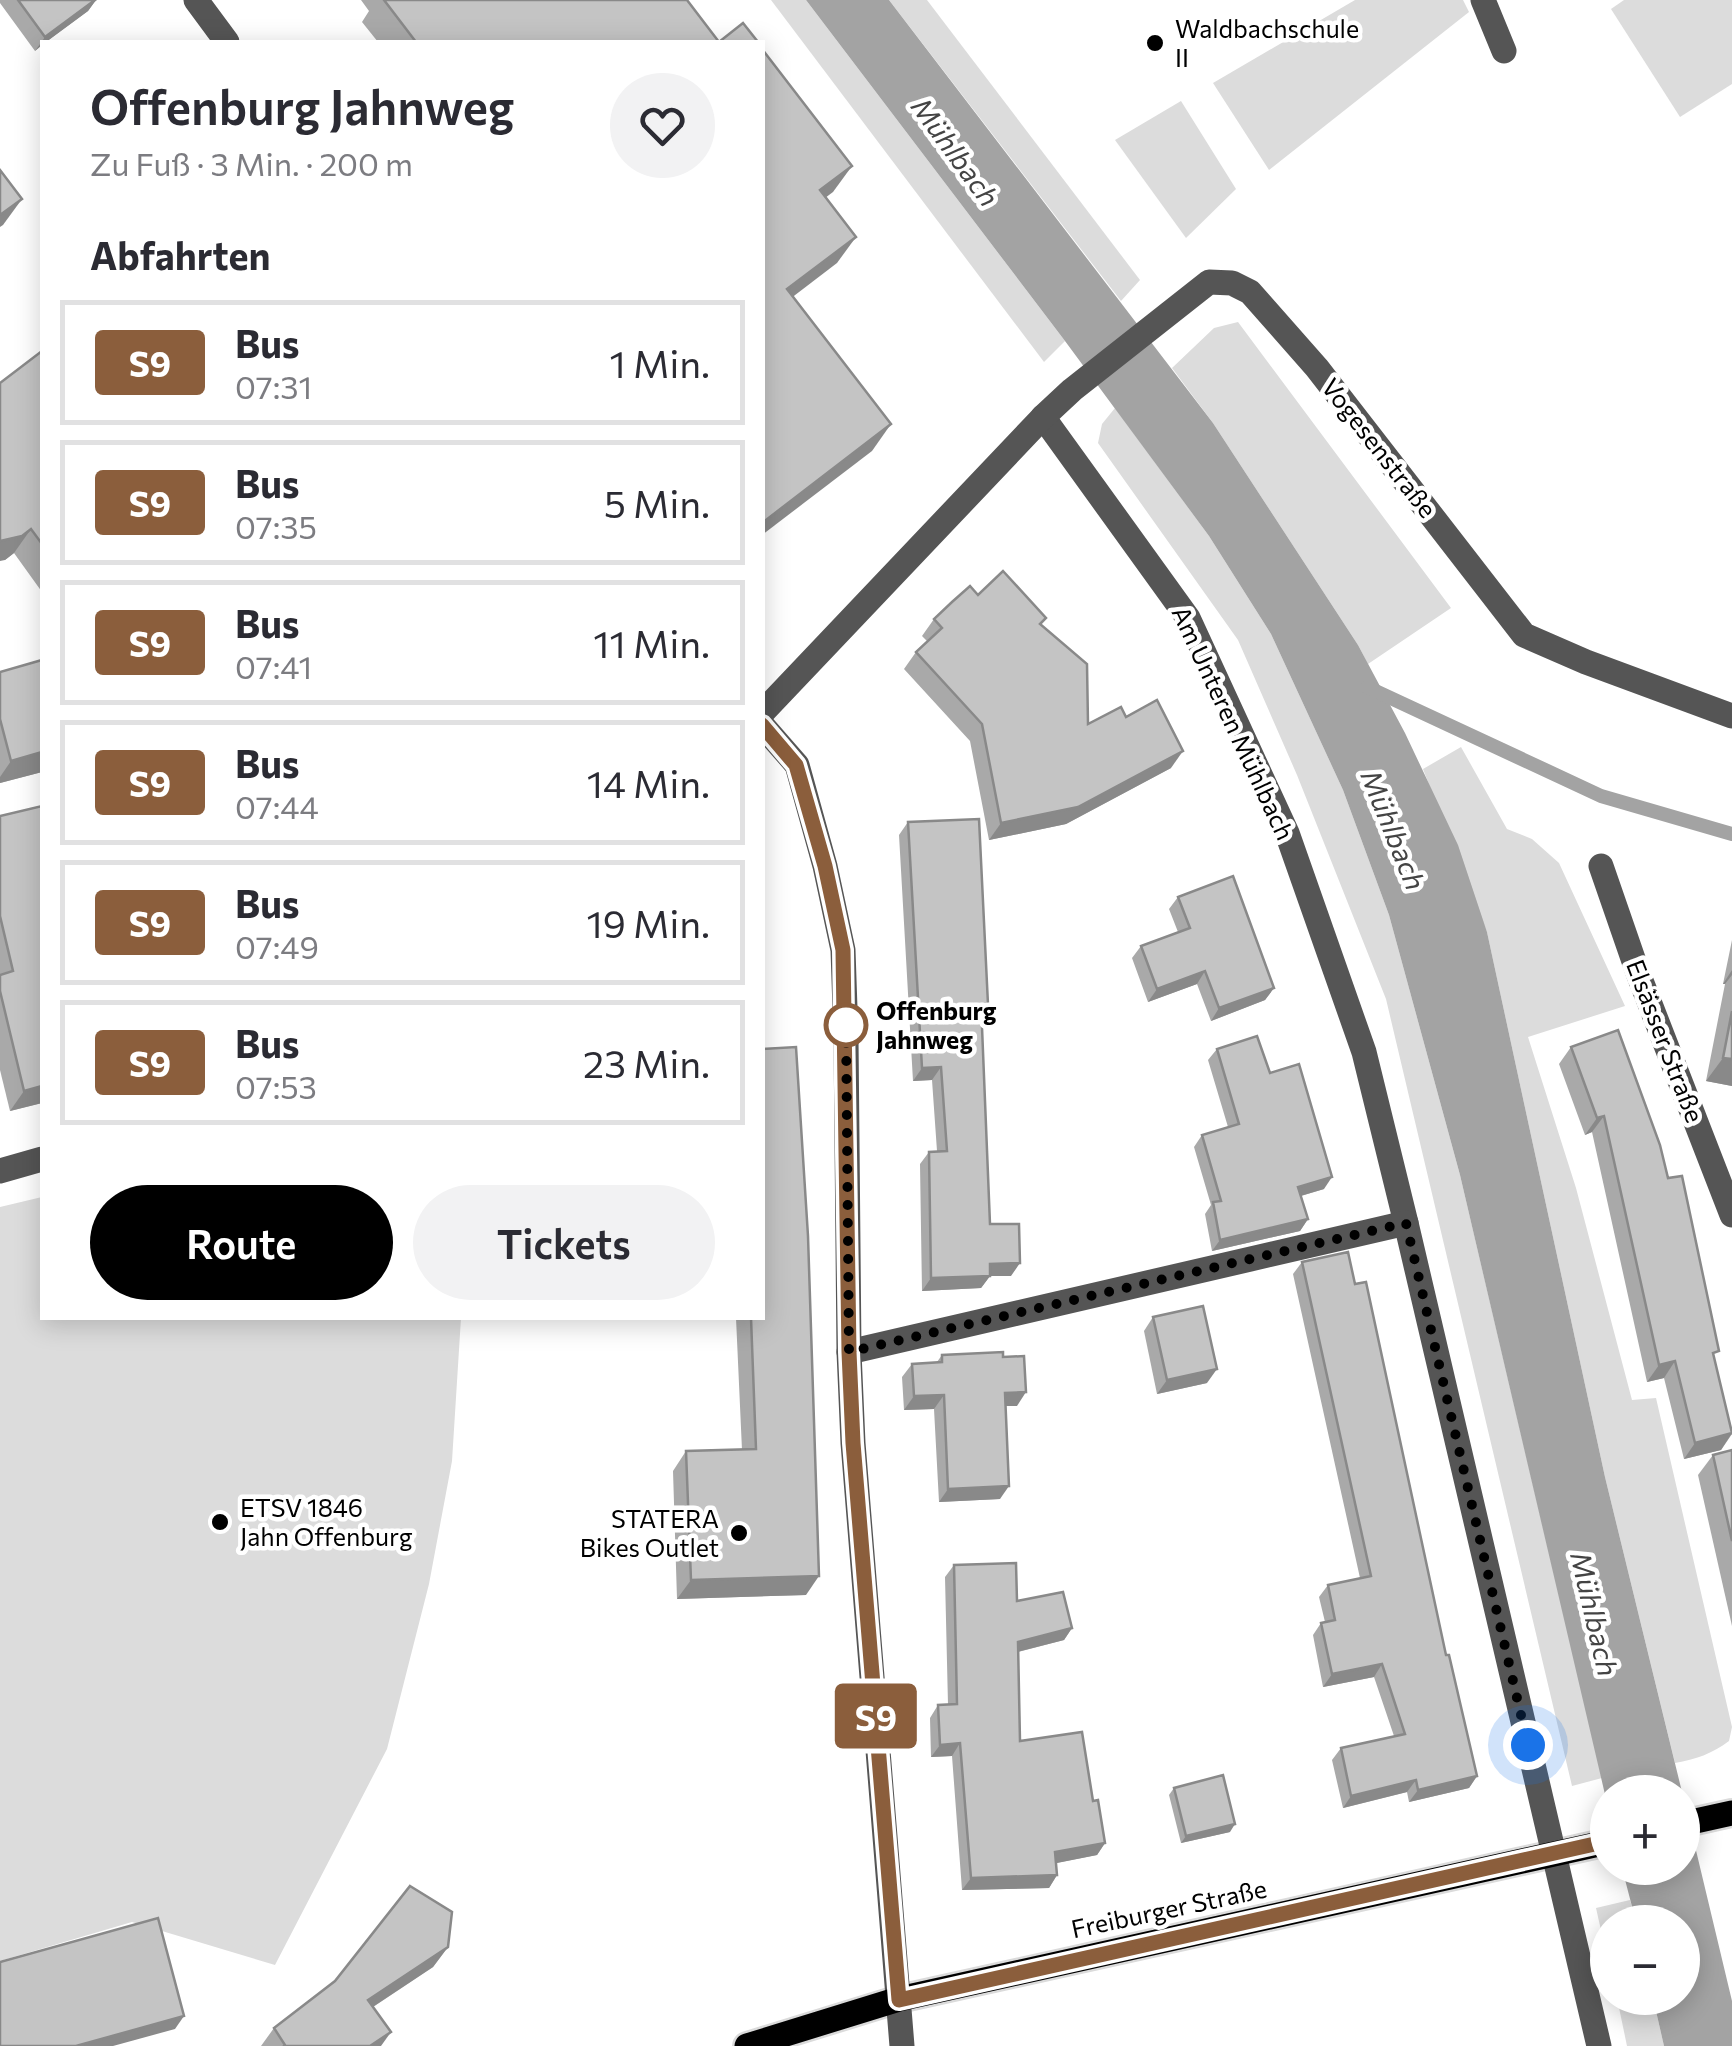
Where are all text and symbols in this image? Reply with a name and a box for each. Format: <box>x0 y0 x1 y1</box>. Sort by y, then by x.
place label: Waldbachschule II <box>1175 13 1359 72</box>
marker: Waldbachschule II <box>1144 32 1166 54</box>
button: heart <box>610 73 715 178</box>
text: Offenburg Jahnweg <box>90 76 514 135</box>
water label: Mühlbach <box>905 90 1007 213</box>
text: Zu Fuß · 3 Min. · 200 m <box>90 143 413 183</box>
text: Abfahrten <box>90 231 270 278</box>
text: Bus <box>235 319 300 366</box>
text: 1 Min. <box>610 339 710 386</box>
text: S9 <box>129 341 171 384</box>
text: 07:31 <box>235 366 312 406</box>
street label: Vogesenstraße <box>1316 372 1443 523</box>
text: Bus <box>235 459 300 506</box>
text: 5 Min. <box>604 479 710 526</box>
text: S9 <box>129 481 171 524</box>
text: 07:35 <box>235 506 317 546</box>
text: Bus <box>235 599 300 646</box>
street label: Am Unteren Mühlbach <box>1167 601 1301 844</box>
text: 11 Min. <box>593 619 710 666</box>
text: S9 <box>129 621 171 664</box>
text: 07:41 <box>235 646 312 686</box>
text: Bus <box>235 739 300 786</box>
text: 14 Min. <box>587 759 710 806</box>
text: S9 <box>129 761 171 804</box>
water label: Mühlbach <box>1354 765 1433 895</box>
text: 07:44 <box>235 786 319 826</box>
text: Bus <box>235 879 300 926</box>
text: 19 Min. <box>587 899 710 946</box>
text: S9 <box>129 901 171 944</box>
text: 07:49 <box>235 926 319 966</box>
street label: Elsässer Straße <box>1621 955 1711 1126</box>
place label: Offenburg Jahnweg <box>876 995 997 1054</box>
marker: Offenburg Jahnweg <box>825 1004 867 1046</box>
text: Bus <box>235 1019 300 1066</box>
text: 23 Min. <box>583 1039 710 1086</box>
text: S9 <box>129 1041 171 1084</box>
text: 07:53 <box>235 1066 317 1106</box>
button: Route <box>90 1185 393 1300</box>
button: Tickets <box>413 1185 715 1300</box>
place label: ETSV 1846 Jahn Offenburg <box>240 1492 413 1551</box>
place label: STATERA Bikes Outlet <box>580 1503 719 1562</box>
marker: ETSV 1846 Jahn Offenburg <box>209 1511 231 1533</box>
marker: STATERA Bikes Outlet <box>728 1522 750 1544</box>
water label: Mühlbach <box>1564 1548 1626 1679</box>
line badge: S9 <box>831 1684 921 1748</box>
text: S9 <box>855 1695 897 1738</box>
your location <box>1503 1720 1553 1770</box>
map controls <box>1590 1775 1700 2015</box>
button: + <box>1590 1775 1700 1885</box>
street label: Freiburger Straße <box>1068 1873 1269 1943</box>
button: − <box>1590 1905 1700 2015</box>

